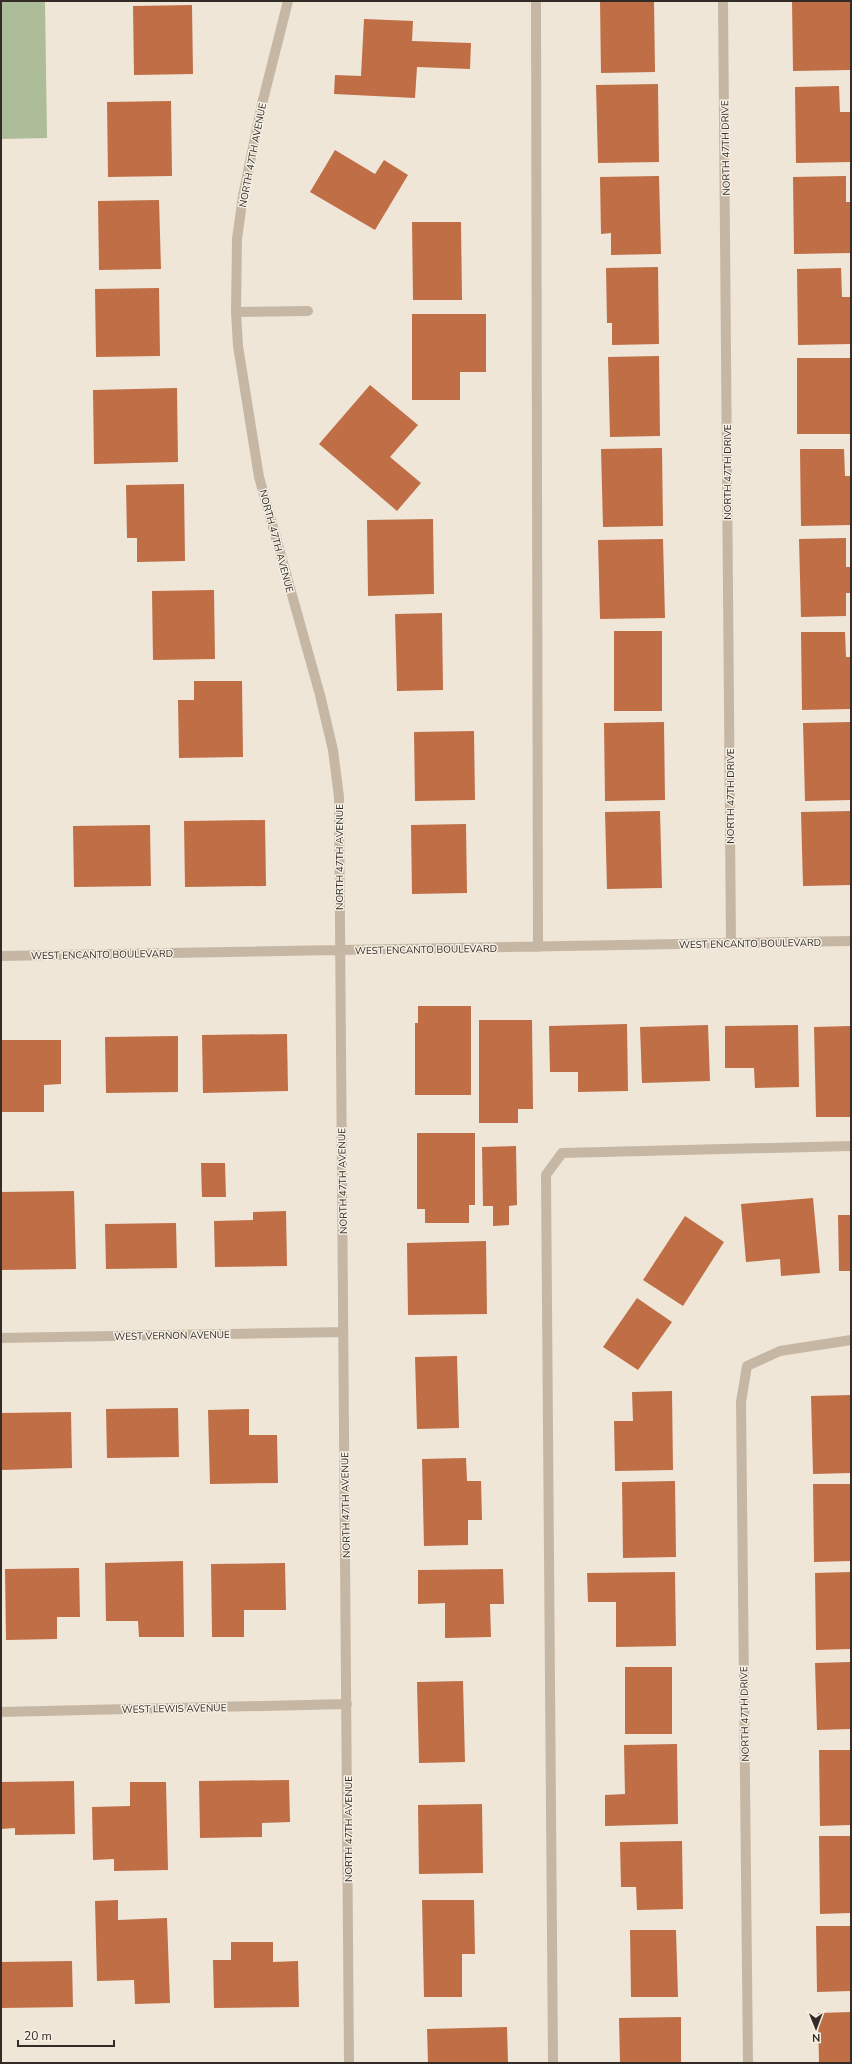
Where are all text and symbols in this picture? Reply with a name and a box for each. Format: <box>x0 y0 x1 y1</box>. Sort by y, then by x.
street label: NORTH 47TH DRIVE <box>718 100 734 196</box>
street label: NORTH 47TH AVENUE <box>236 102 270 209</box>
street label: NORTH 47TH DRIVE <box>721 424 735 520</box>
street label: NORTH 47TH AVENUE <box>256 488 297 594</box>
street label: NORTH 47TH DRIVE <box>724 748 738 844</box>
street label: NORTH 47TH AVENUE <box>333 804 347 910</box>
street label: WEST ENCANTO BOULEVARD <box>679 936 821 952</box>
street label: WEST ENCANTO BOULEVARD <box>355 942 497 958</box>
street label: WEST ENCANTO BOULEVARD <box>31 947 173 963</box>
street label: NORTH 47TH AVENUE <box>335 1128 351 1234</box>
street label: WEST VERNON AVENUE <box>114 1328 230 1344</box>
street label: NORTH 47TH AVENUE <box>338 1452 354 1558</box>
street label: NORTH 47TH DRIVE <box>737 1666 753 1762</box>
street label: WEST LEWIS AVENUE <box>122 1701 227 1717</box>
street label: NORTH 47TH AVENUE <box>342 1776 356 1882</box>
north arrow <box>796 2008 836 2048</box>
scale bar <box>18 2022 114 2048</box>
text: 20 m <box>24 2028 52 2044</box>
text: N <box>812 2030 820 2045</box>

